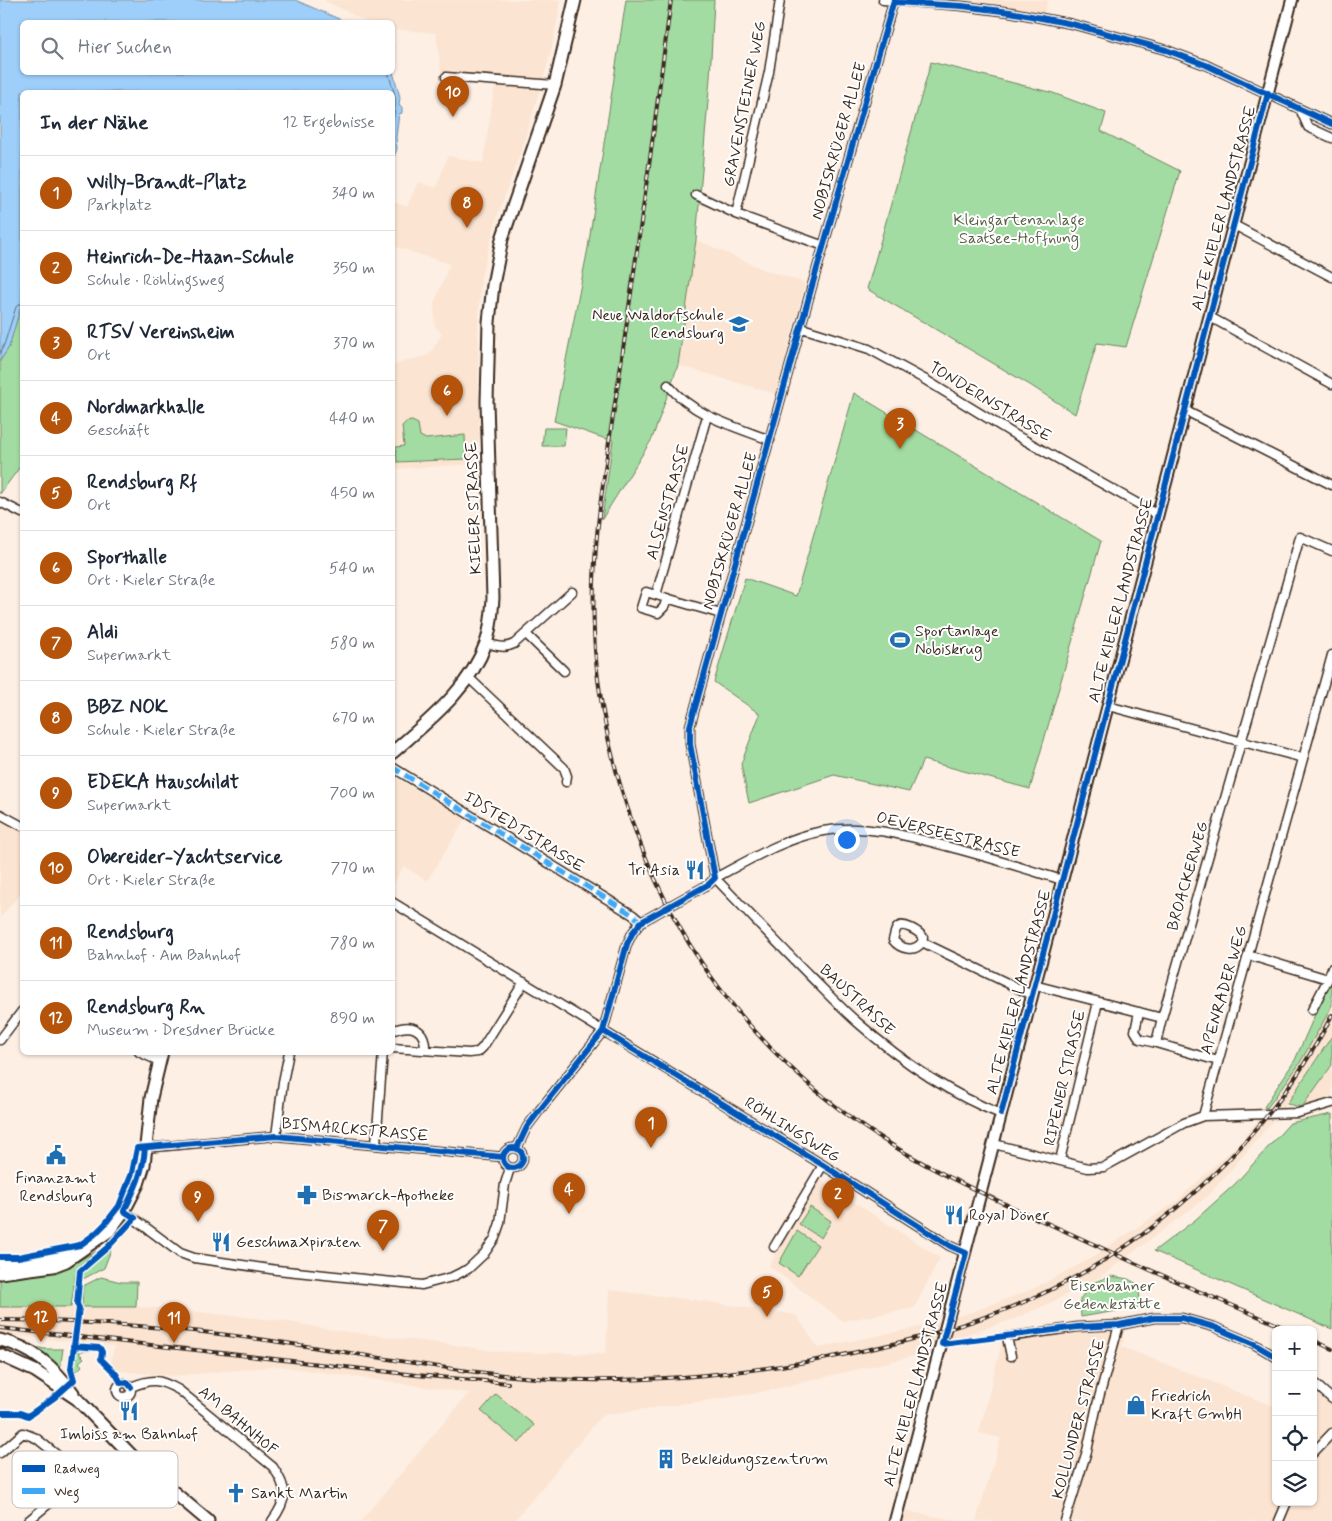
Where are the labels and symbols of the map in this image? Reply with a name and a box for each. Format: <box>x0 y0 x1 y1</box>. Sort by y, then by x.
street label: GRAVENSTEINER WEG <box>719 19 771 189</box>
street label: NOBISKRÜGER ALLEE <box>806 60 872 222</box>
pin: 10 <box>437 76 469 117</box>
street label: ALTE KIELER LANDSTRASSE <box>1187 103 1261 313</box>
pin: 8 <box>451 187 483 228</box>
park label: Kleingartenanlage Saatsee-Hoffnung <box>953 210 1085 250</box>
place label: Neue Waldorfschule Rendsburg <box>592 305 724 344</box>
school or university icon: Neue Waldorfschule Rendsburg <box>728 313 750 335</box>
street label: TONDERNSTRASSE <box>925 357 1055 447</box>
pin: 6 <box>431 375 463 416</box>
pin: 3 <box>884 408 916 449</box>
street label: KIELER STRASSE <box>461 441 487 575</box>
street label: ALSENSTRASSE <box>641 442 695 562</box>
street label: NOBISKRÜGER ALLEE <box>697 450 763 612</box>
street label: ALTE KIELER LANDSTRASSE <box>1084 495 1158 705</box>
place label: Sportanlage Nobiskrug <box>915 621 999 661</box>
sports icon: Sportanlage Nobiskrug <box>889 629 911 651</box>
street label: IDSTEDTSTRASSE <box>460 787 588 877</box>
street label: OEVERSEESTRASSE <box>874 807 1022 863</box>
street label: BROACKERWEG <box>1162 819 1214 933</box>
your location <box>834 827 860 853</box>
restaurant icon: Tri Asia <box>684 859 706 881</box>
place label: Tri Asia <box>628 860 680 881</box>
street label: ALTE KIELER LANDSTRASSE <box>982 887 1056 1097</box>
street label: APENRADER WEG <box>1196 923 1252 1057</box>
street label: BAUSTRASSE <box>815 960 899 1040</box>
street label: RIPENER STRASSE <box>1039 1008 1091 1148</box>
street label: RÖHLINGSWEG <box>740 1092 844 1168</box>
pin: 1 <box>635 1107 667 1148</box>
street label: BISMARCKSTRASSE <box>281 1113 429 1147</box>
public building icon: Finanzamt Rendsburg <box>45 1144 67 1166</box>
place label: Finanzamt Rendsburg <box>15 1168 97 1207</box>
pin: 4 <box>553 1173 585 1214</box>
pin: 2 <box>822 1178 854 1219</box>
pin: 9 <box>182 1181 214 1222</box>
pharmacy icon: Bismarck-Apotheke <box>296 1184 318 1206</box>
place label: Bismarck-Apotheke <box>322 1185 454 1207</box>
restaurant icon: Royal Döner <box>943 1204 965 1226</box>
place label: Royal Döner <box>969 1205 1049 1226</box>
pin: 7 <box>367 1210 399 1251</box>
restaurant icon: GeschmaXpiraten <box>210 1231 232 1253</box>
place label: GeschmaXpiraten <box>236 1232 362 1253</box>
pin: 5 <box>751 1276 783 1317</box>
park label: Eisenbahner Gedenkstätte <box>1063 1276 1161 1315</box>
street label: ALTE KIELER LANDSTRASSE <box>879 1279 953 1489</box>
pin: 12 <box>25 1301 57 1342</box>
pin: 11 <box>158 1302 190 1343</box>
street label: KOLLUNDER STRASSE <box>1048 1337 1110 1501</box>
street label: AM BAHNHOF <box>194 1381 282 1461</box>
place label: Friedrich Kraft GmbH <box>1151 1386 1242 1425</box>
shop icon: Friedrich Kraft GmbH <box>1125 1394 1147 1416</box>
restaurant icon: Imbiss am Bahnhof <box>118 1400 140 1422</box>
place label: Imbiss am Bahnhof <box>60 1424 198 1445</box>
building icon: Bekleidungszentrum <box>655 1448 677 1470</box>
place label: Bekleidungszentrum <box>681 1449 828 1471</box>
legend <box>12 1451 178 1508</box>
text: Radweg <box>54 1460 100 1478</box>
church icon: Sankt Martin <box>225 1482 247 1504</box>
text: Weg <box>54 1483 80 1503</box>
place label: Sankt Martin <box>251 1483 348 1504</box>

